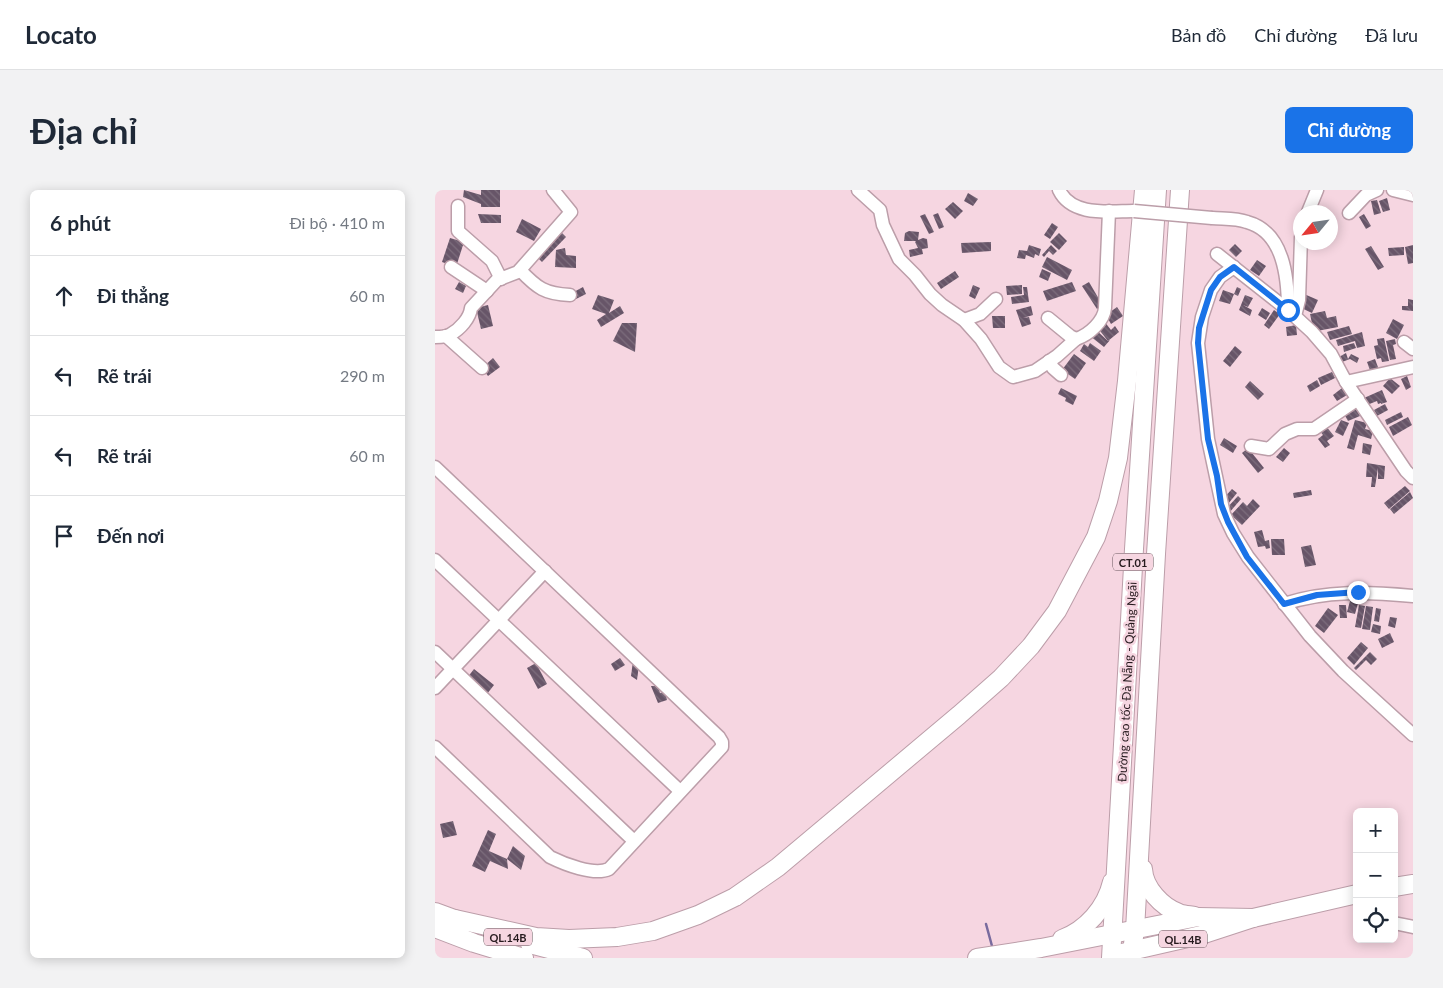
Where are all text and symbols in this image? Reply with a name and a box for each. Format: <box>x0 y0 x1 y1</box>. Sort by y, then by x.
text: Locato <box>25 20 97 49</box>
text: Bản đồ <box>1171 24 1226 46</box>
text: Chỉ đường <box>1254 24 1337 46</box>
text: Đã lưu <box>1365 24 1418 46</box>
button: Chỉ đường <box>1285 107 1413 153</box>
text: Địa chỉ <box>30 109 137 151</box>
north arrow <box>1293 205 1338 250</box>
text: 6 phút <box>50 210 111 235</box>
text: Đi bộ · 410 m <box>289 213 385 232</box>
icon: ahead <box>50 282 78 310</box>
text: Đi thẳng <box>97 284 169 307</box>
text: 60 m <box>349 286 385 305</box>
route start <box>1277 299 1300 322</box>
icon: left <box>50 362 78 390</box>
text: Rẽ trái <box>97 364 152 387</box>
text: 290 m <box>340 366 385 385</box>
icon: left <box>50 442 78 470</box>
text: Rẽ trái <box>97 444 152 467</box>
text: 60 m <box>349 446 385 465</box>
icon: arrive <box>50 522 78 550</box>
text: Đến nơi <box>97 524 164 547</box>
road number: CT.01 <box>1113 554 1153 571</box>
street label: Đường cao tốc Đà Nẵng - Quảng Ngãi <box>1114 581 1140 782</box>
route end <box>1347 581 1370 604</box>
map controls <box>1353 808 1398 943</box>
button: + <box>1353 808 1398 853</box>
button: − <box>1353 853 1398 898</box>
button: locate <box>1353 898 1398 943</box>
road number: QL.14B <box>484 929 532 946</box>
road number: QL.14B <box>1159 931 1207 948</box>

